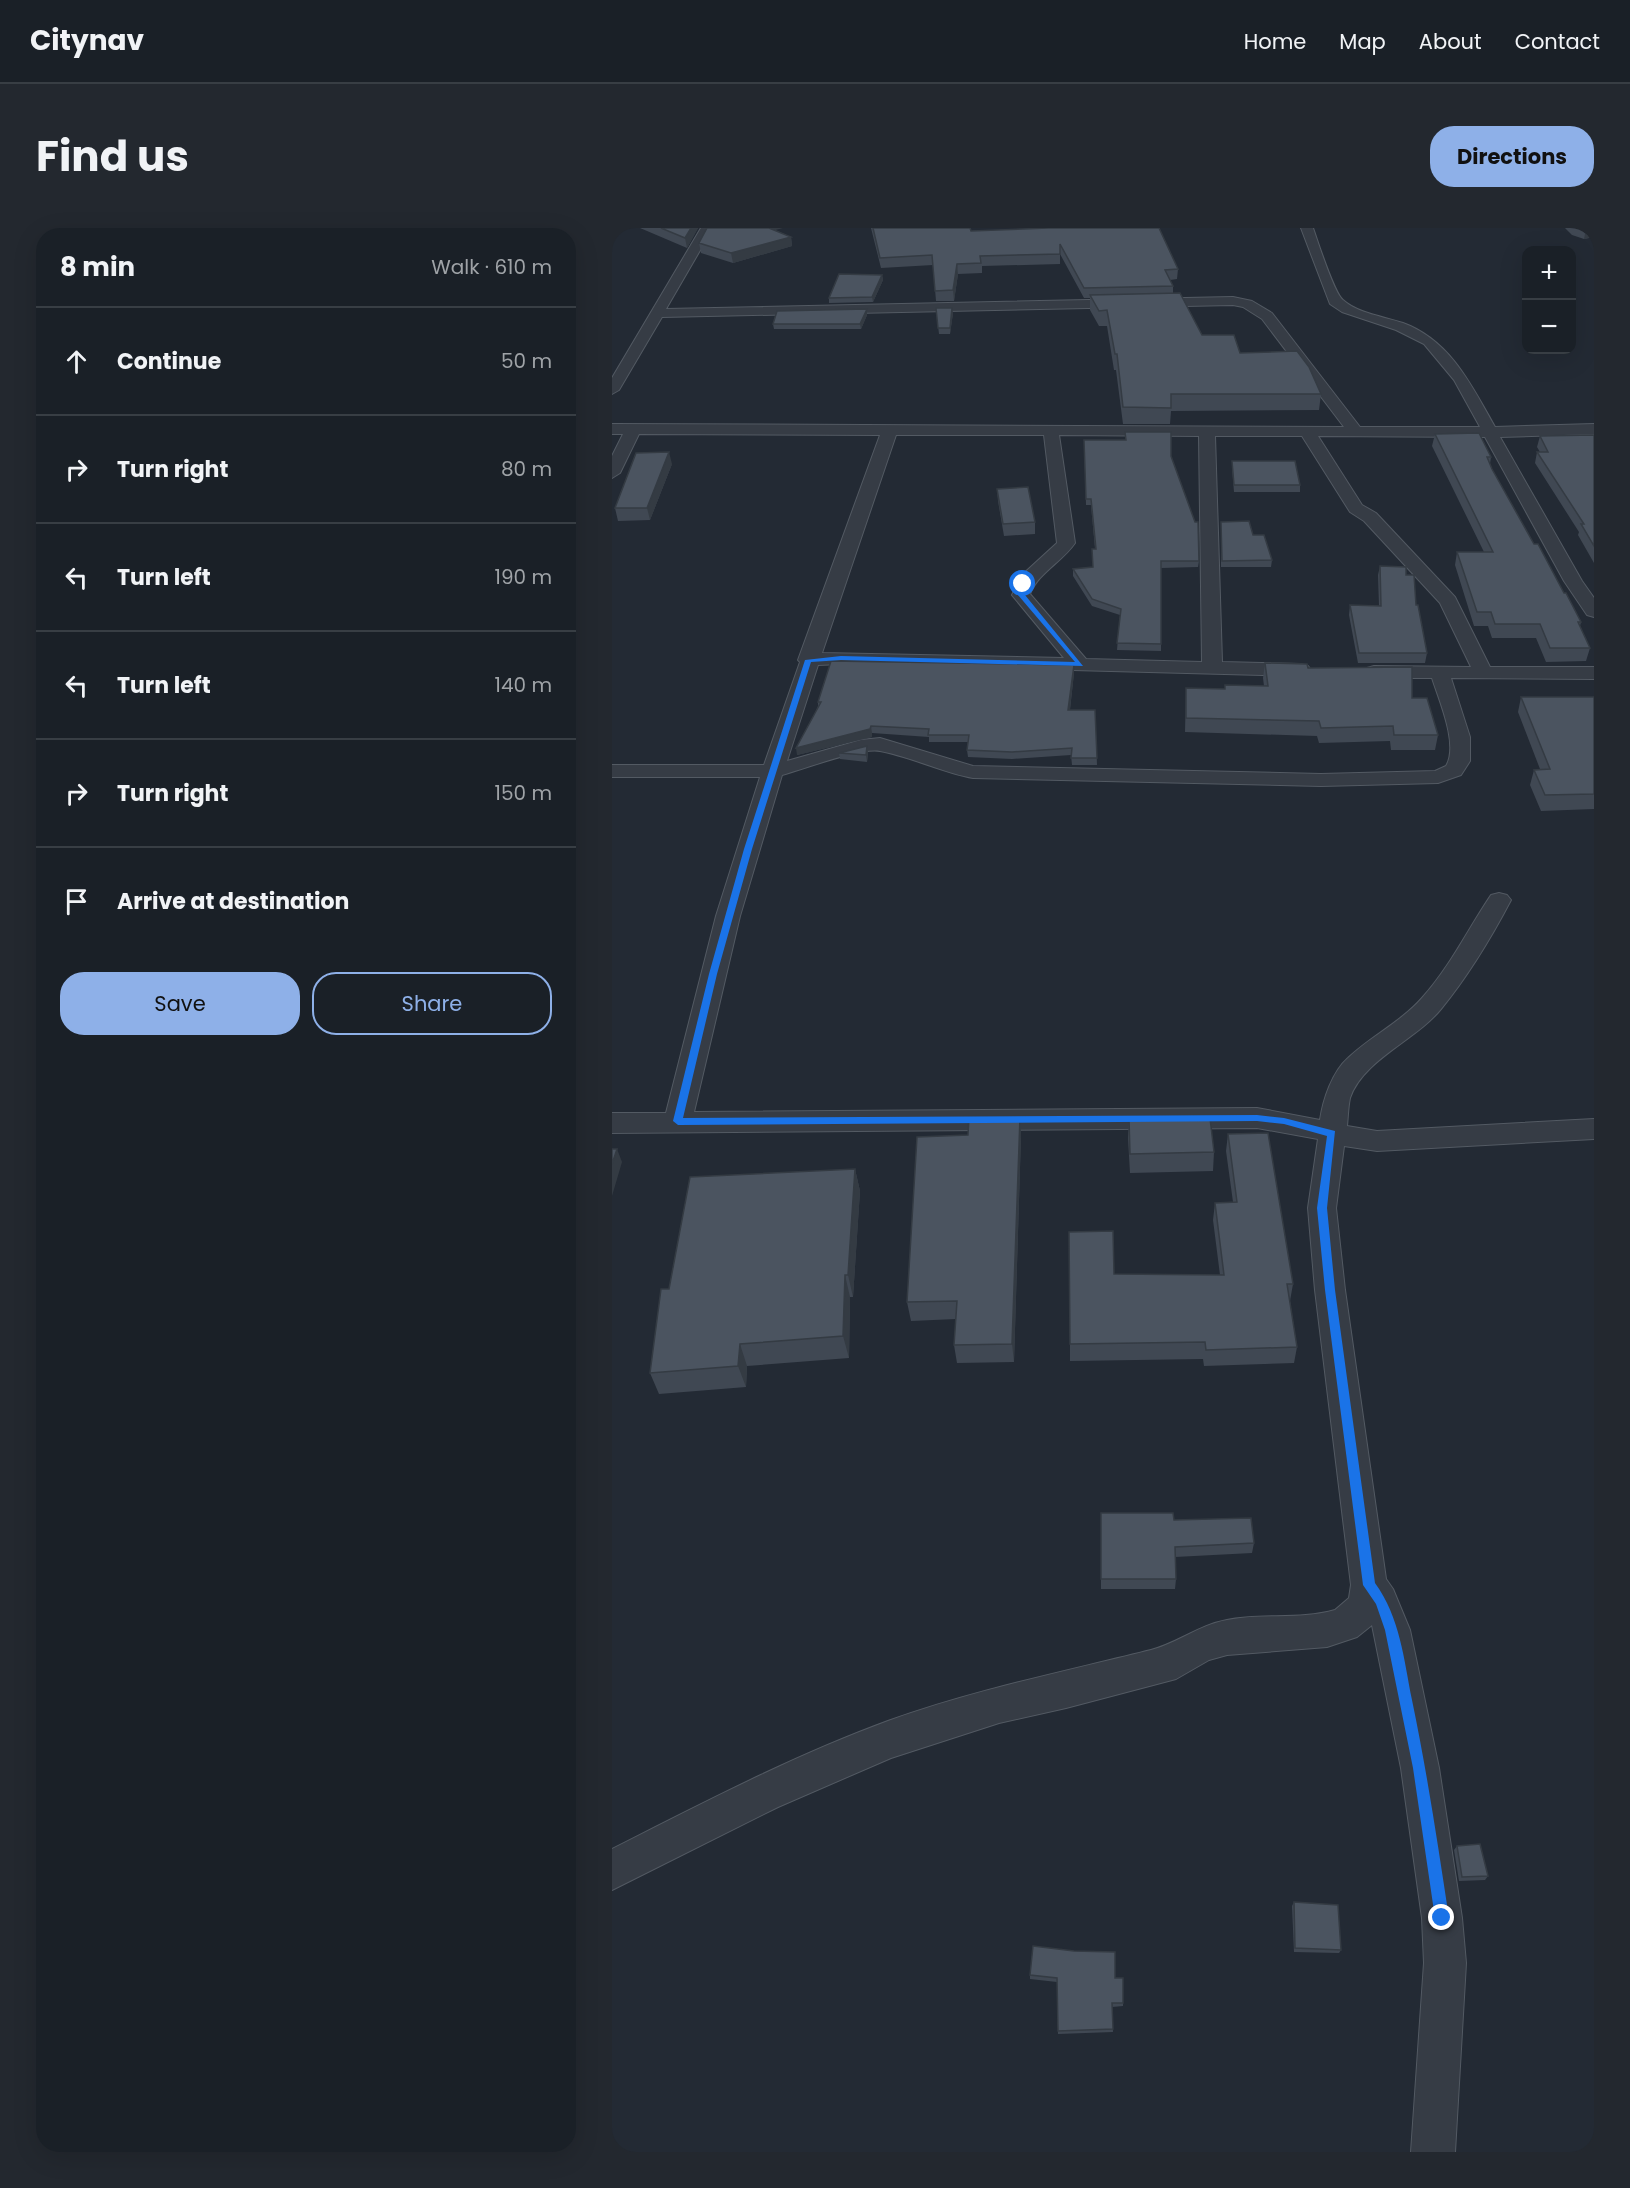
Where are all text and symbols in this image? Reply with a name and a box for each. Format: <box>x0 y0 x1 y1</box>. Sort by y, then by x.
text: Citynav <box>30 21 144 60</box>
text: Home <box>1244 27 1306 56</box>
text: Map <box>1339 27 1386 56</box>
text: About <box>1419 27 1482 56</box>
text: Contact <box>1515 27 1600 56</box>
button: Directions <box>1430 126 1594 187</box>
text: Find us <box>36 127 189 186</box>
map controls <box>1522 246 1576 354</box>
button: + <box>1522 246 1576 300</box>
text: 8 min <box>60 249 135 285</box>
text: Walk · 610 m <box>431 253 552 281</box>
button: − <box>1522 300 1576 354</box>
icon: ahead <box>60 345 93 378</box>
text: Continue <box>117 346 221 377</box>
text: 50 m <box>501 347 552 375</box>
icon: right <box>60 453 93 486</box>
text: Turn right <box>117 454 228 485</box>
text: 80 m <box>501 455 552 483</box>
icon: left <box>60 561 93 594</box>
text: Turn left <box>117 562 211 593</box>
text: 190 m <box>495 563 552 591</box>
route start <box>1009 570 1035 596</box>
icon: left <box>60 669 93 702</box>
text: Turn left <box>117 670 211 701</box>
text: 140 m <box>495 671 552 699</box>
icon: right <box>60 777 93 810</box>
text: Turn right <box>117 778 228 809</box>
text: 150 m <box>495 779 552 807</box>
icon: arrive <box>60 885 93 918</box>
text: Arrive at destination <box>117 886 349 917</box>
button: Save <box>60 972 300 1035</box>
button: Share <box>312 972 552 1035</box>
route end <box>1428 1904 1454 1930</box>

